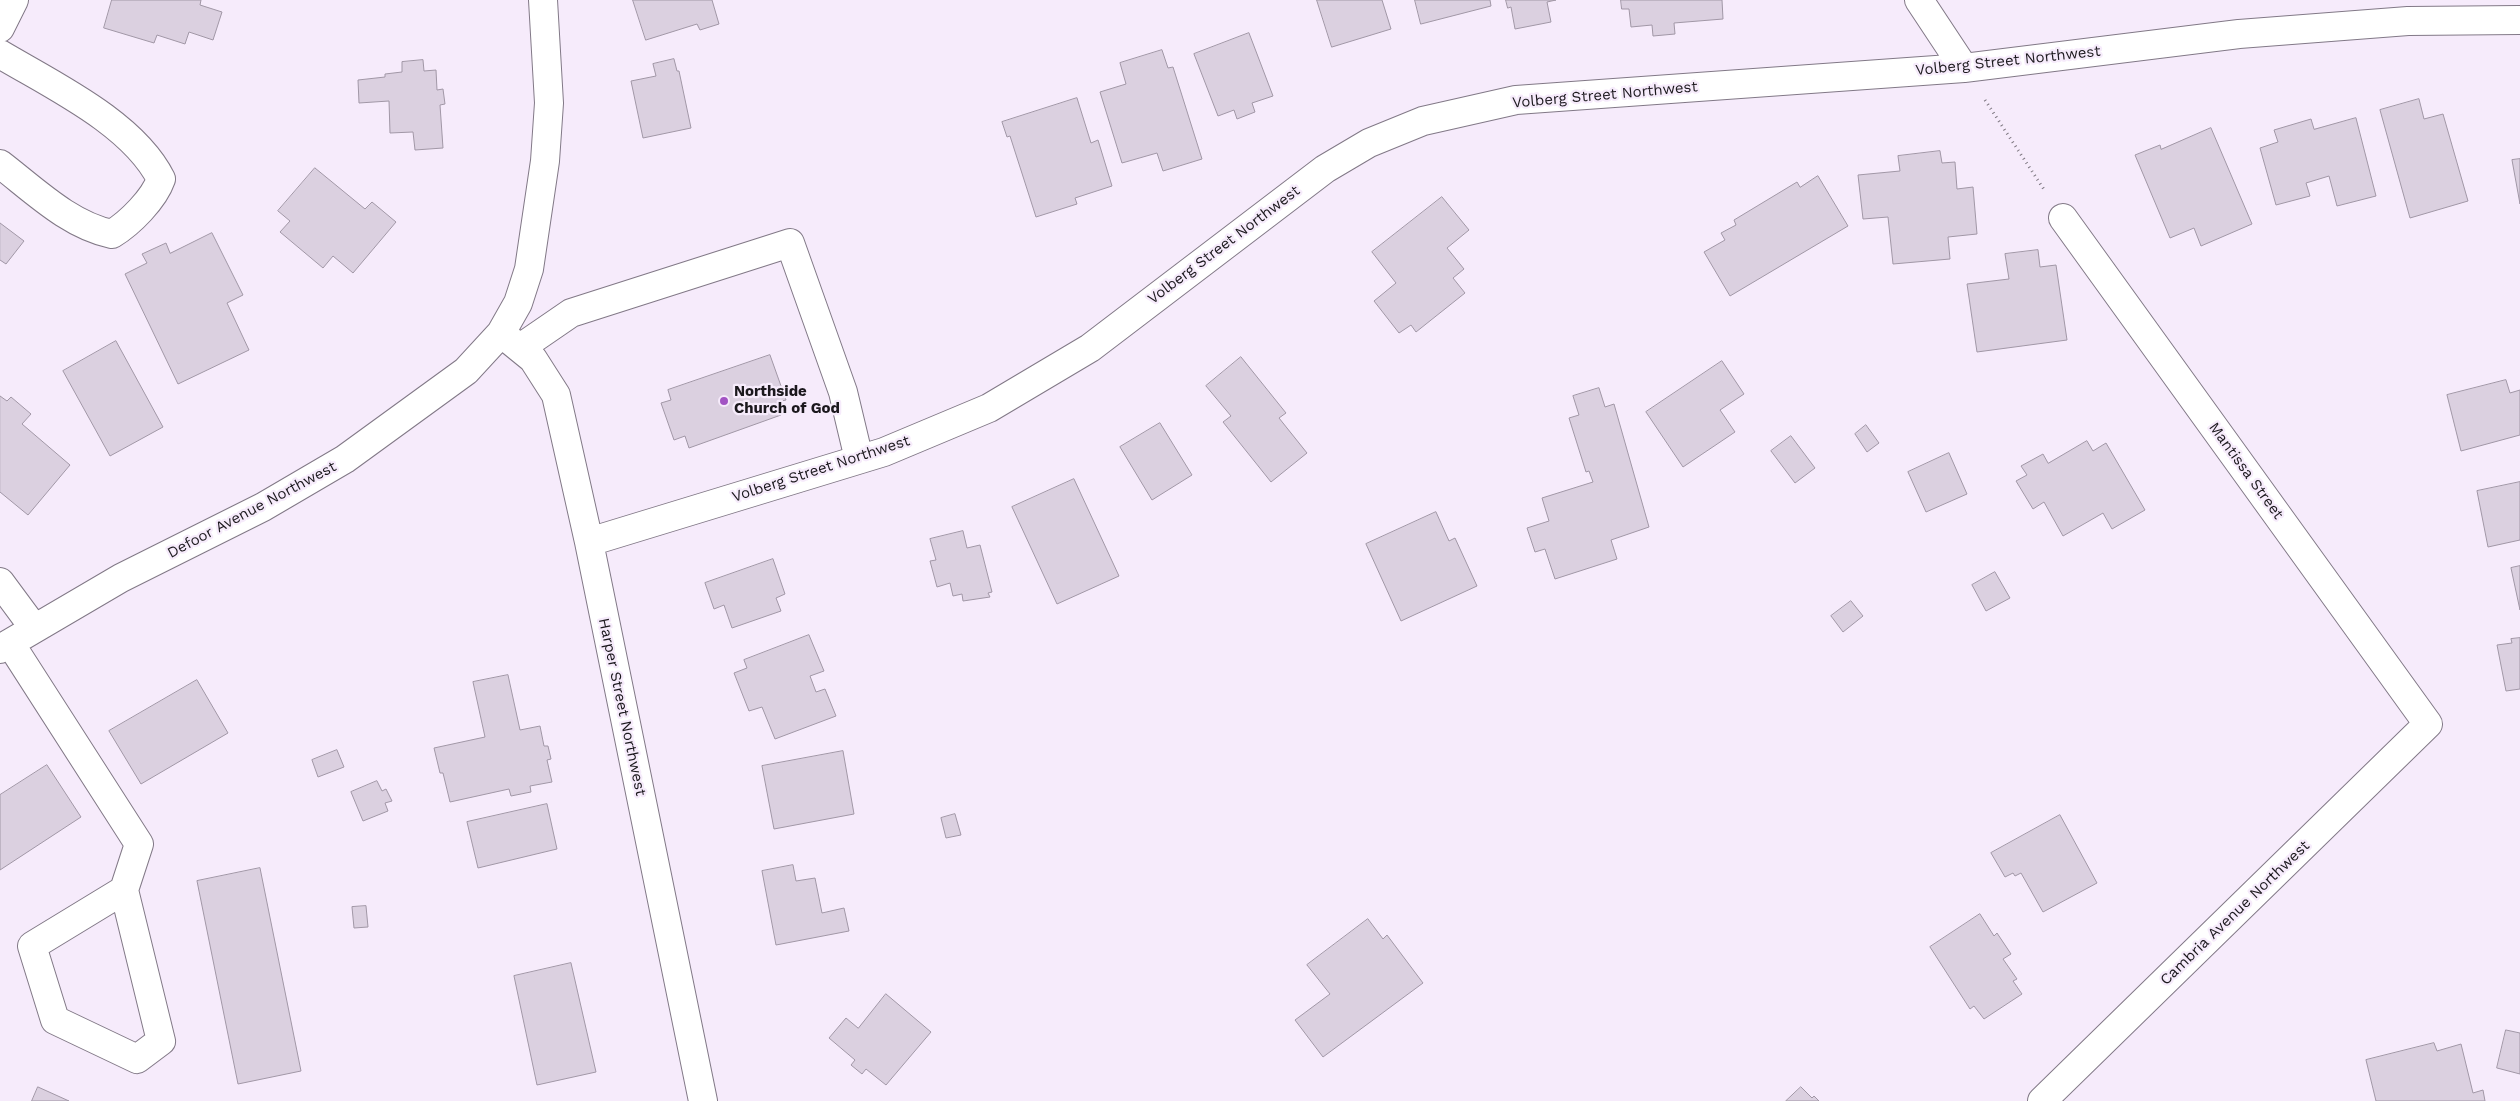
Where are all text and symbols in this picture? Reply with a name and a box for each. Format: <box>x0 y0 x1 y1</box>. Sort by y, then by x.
street label: Volberg Street Northwest <box>1915 42 2101 80</box>
street label: Volberg Street Northwest <box>1512 78 1698 112</box>
street label: Volberg Street Northwest <box>1144 182 1304 308</box>
place label: Northside Church of God <box>734 383 840 418</box>
marker: Northside Church of God <box>718 395 730 407</box>
street label: Mantissa Street <box>2205 419 2287 523</box>
street label: Volberg Street Northwest <box>730 432 912 506</box>
street label: Defoor Avenue Northwest <box>164 458 340 562</box>
street label: Harper Street Northwest <box>594 616 650 798</box>
street label: Cambria Avenue Northwest <box>2157 837 2313 989</box>

